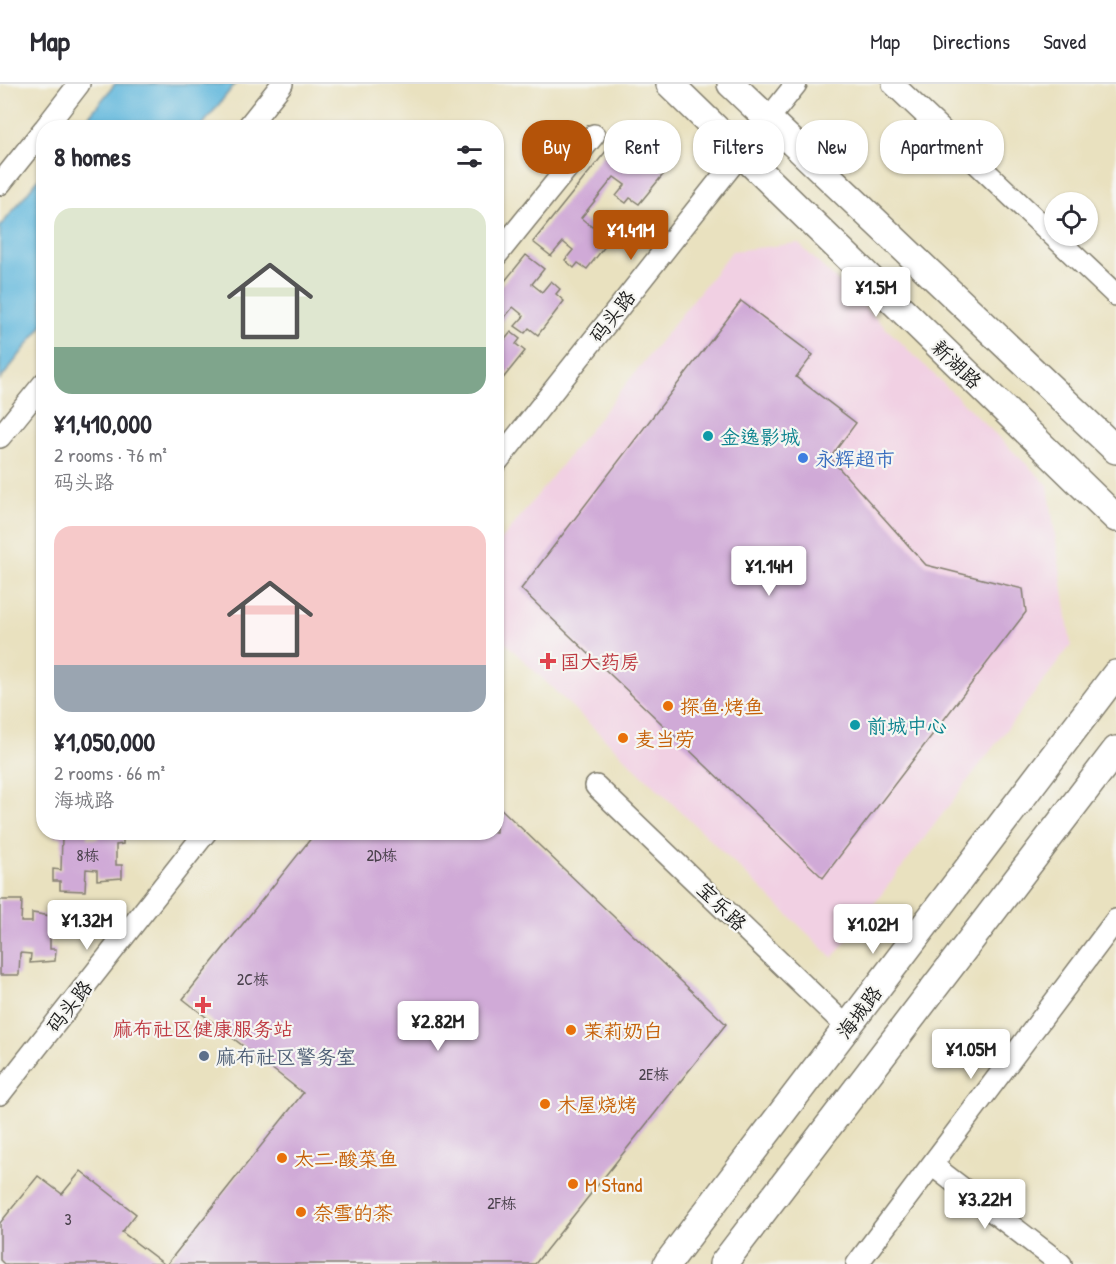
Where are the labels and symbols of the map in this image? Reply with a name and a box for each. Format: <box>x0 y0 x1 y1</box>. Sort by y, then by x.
pin: ¥1.41M <box>582 210 680 261</box>
pin: ¥1.5M <box>834 267 918 318</box>
street label: 码头路 <box>583 283 642 348</box>
street label: 新湖路 <box>926 333 989 395</box>
place label: 金逸影城 <box>720 423 800 450</box>
marker: 金逸影城 <box>701 429 715 443</box>
place label: 永辉超市 <box>815 445 895 472</box>
marker: 永辉超市 <box>796 451 810 465</box>
pin: ¥1.14M <box>720 546 818 597</box>
place label: 国大药房 <box>560 648 640 675</box>
marker: 国大药房 <box>541 654 555 668</box>
place label: 探鱼·烤鱼 <box>680 693 764 720</box>
marker: 探鱼·烤鱼 <box>661 699 675 713</box>
place label: 前城中心 <box>867 712 947 739</box>
marker: 前城中心 <box>848 718 862 732</box>
place label: 麦当劳 <box>635 725 695 752</box>
marker: 麦当劳 <box>616 731 630 745</box>
house number: 8栋 <box>77 844 99 866</box>
house number: 2D栋 <box>366 844 398 866</box>
street label: 宝乐路 <box>691 875 754 937</box>
pin: ¥1.32M <box>38 900 136 951</box>
pin: ¥1.02M <box>824 904 922 955</box>
house number: 2C栋 <box>237 968 269 990</box>
street label: 码头路 <box>40 973 99 1038</box>
street label: 海城路 <box>830 979 888 1044</box>
marker: 麻布社区健康服务站 <box>194 996 212 1014</box>
pin: ¥2.82M <box>389 1001 487 1052</box>
place label: 麻布社区健康服务站 <box>113 1015 293 1042</box>
place label: 茉莉奶白 <box>583 1017 663 1044</box>
marker: 茉莉奶白 <box>564 1023 578 1037</box>
pin: ¥1.05M <box>922 1029 1020 1080</box>
place label: 麻布社区警务室 <box>216 1043 356 1070</box>
marker: 麻布社区警务室 <box>197 1049 211 1063</box>
house number: 2E栋 <box>639 1063 669 1085</box>
place label: 木屋烧烤 <box>557 1091 637 1118</box>
marker: 木屋烧烤 <box>538 1097 552 1111</box>
place label: 太二·酸菜鱼 <box>294 1145 398 1172</box>
marker: 太二·酸菜鱼 <box>275 1151 289 1165</box>
place label: M Stand <box>585 1171 642 1198</box>
marker: M Stand <box>566 1177 580 1191</box>
pin: ¥3.22M <box>936 1179 1034 1230</box>
house number: 2F栋 <box>487 1192 517 1214</box>
place label: 奈雪的茶 <box>313 1199 393 1226</box>
marker: 奈雪的茶 <box>294 1205 308 1219</box>
house number: 3 <box>64 1208 72 1230</box>

